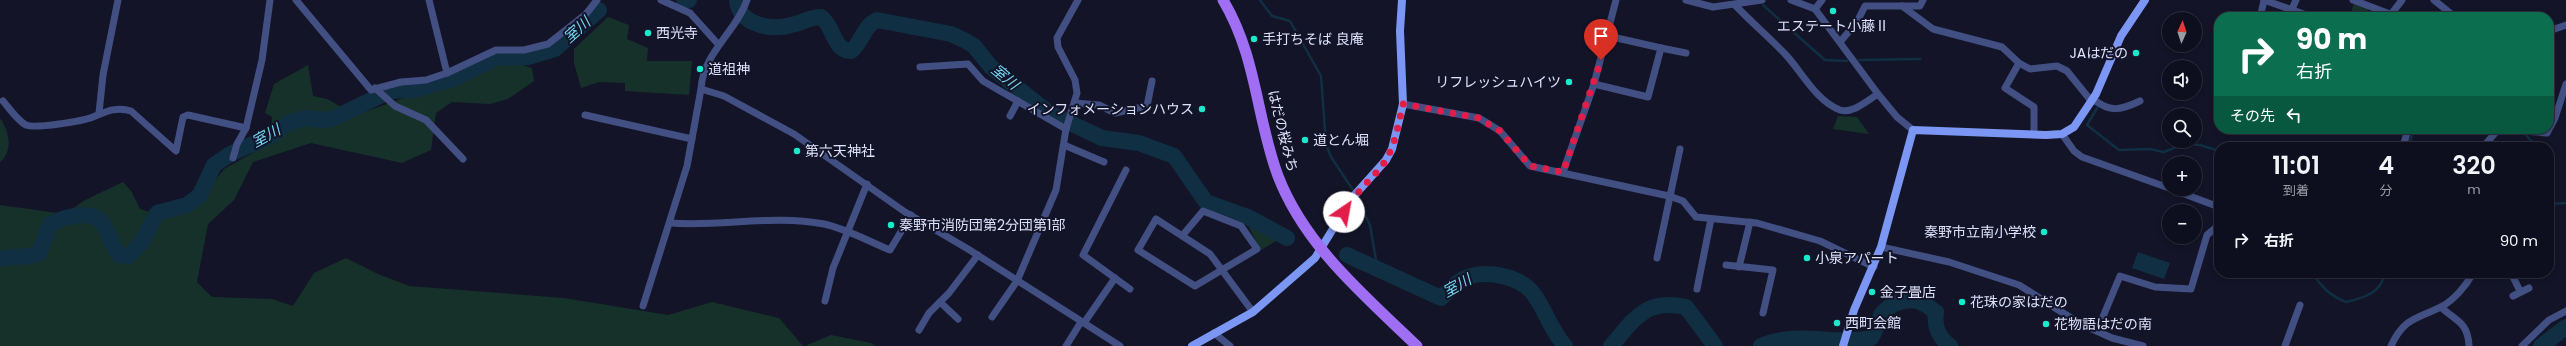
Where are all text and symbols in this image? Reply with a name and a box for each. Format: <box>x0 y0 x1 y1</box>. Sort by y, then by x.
marker: エステート小藤Ⅱ <box>1828 6 1838 16</box>
water label: 室川 <box>558 10 596 47</box>
north arrow <box>2162 12 2202 52</box>
map controls <box>2162 12 2202 244</box>
place label: エステート小藤Ⅱ <box>1777 16 1889 36</box>
pin <box>1584 19 1618 60</box>
text: 90 m <box>2296 20 2367 59</box>
place label: 西光寺 <box>656 23 698 43</box>
icon: arrive <box>1590 25 1612 47</box>
marker: 西光寺 <box>643 28 653 38</box>
icon: right <box>2230 28 2282 80</box>
place label: 手打ちそば 良庵 <box>1262 29 1364 49</box>
marker: 手打ちそば 良庵 <box>1249 34 1259 44</box>
place label: JAはだの <box>2069 43 2128 63</box>
marker: JAはだの <box>2131 48 2141 58</box>
place label: 道祖神 <box>708 59 750 79</box>
water label: 室川 <box>987 59 1025 96</box>
text: 右折 <box>2296 59 2332 84</box>
button: sound <box>2162 60 2202 100</box>
marker: 道祖神 <box>695 64 705 74</box>
place label: リフレッシュハイツ <box>1435 72 1561 92</box>
marker: リフレッシュハイツ <box>1564 77 1574 87</box>
street label: はだの桜みち <box>1263 88 1303 174</box>
place label: インフォメーションハウス <box>1027 99 1194 119</box>
marker: インフォメーションハウス <box>1197 104 1207 114</box>
icon: left <box>2283 104 2305 126</box>
text: その先 <box>2230 105 2275 126</box>
button: search <box>2162 108 2202 148</box>
water label: 室川 <box>248 118 286 152</box>
place label: 道とん堀 <box>1313 130 1369 150</box>
marker: 道とん堀 <box>1300 135 1310 145</box>
place label: 第六天神社 <box>805 141 875 161</box>
marker: 第六天神社 <box>792 146 802 156</box>
text: 11:01 <box>2272 149 2320 182</box>
text: 4 <box>2378 149 2394 182</box>
text: 320 <box>2452 149 2496 182</box>
button: + <box>2162 156 2202 196</box>
text: m <box>2467 180 2481 199</box>
text: 到着 <box>2283 181 2309 200</box>
text: 分 <box>2380 181 2393 200</box>
position arrow <box>1323 191 1365 233</box>
button: − <box>2162 204 2202 244</box>
place label: 秦野市消防団第2分団第1部 <box>899 215 1066 235</box>
marker: 秦野市消防団第2分団第1部 <box>886 220 896 230</box>
place label: 秦野市立南小学校 <box>1924 222 2036 242</box>
marker: 秦野市立南小学校 <box>2039 227 2049 237</box>
icon: right <box>2230 229 2252 251</box>
text: 右折 <box>2264 230 2294 251</box>
text: 90 m <box>2500 230 2538 251</box>
place label: 小泉アパート <box>1815 248 1899 268</box>
marker: 小泉アパート <box>1802 253 1812 263</box>
water label: 室川 <box>1439 268 1477 302</box>
place label: 金子畳店 <box>1880 282 1936 302</box>
marker: 金子畳店 <box>1867 287 1877 297</box>
place label: 花珠の家はだの <box>1970 292 2068 312</box>
marker: 花珠の家はだの <box>1957 297 1967 307</box>
place label: 西町会館 <box>1845 313 1901 333</box>
place label: 花物語はだの南 <box>2054 314 2152 334</box>
marker: 西町会館 <box>1832 318 1842 328</box>
marker: 花物語はだの南 <box>2041 319 2051 329</box>

